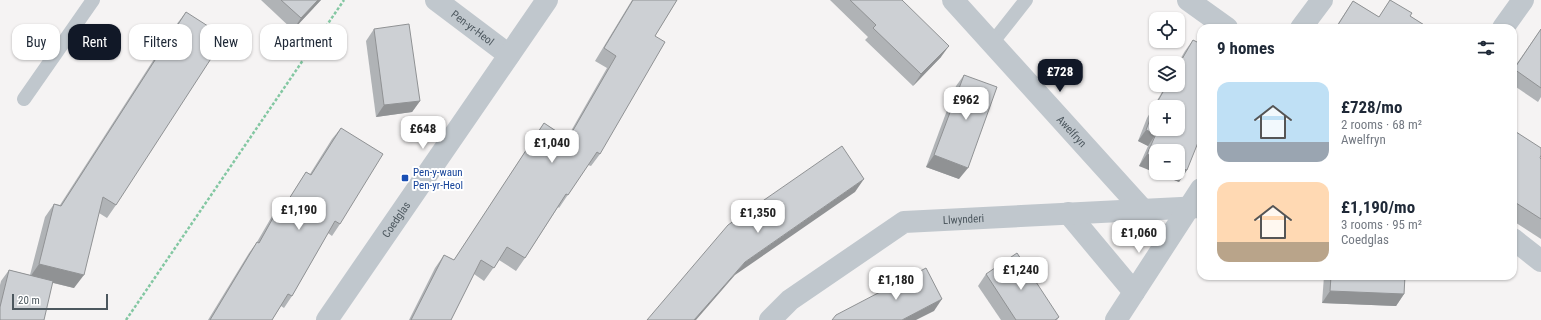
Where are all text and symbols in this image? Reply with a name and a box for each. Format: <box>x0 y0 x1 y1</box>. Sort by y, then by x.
street label: Pen-yr-Heol <box>449 7 497 48</box>
map controls <box>1149 12 1185 180</box>
button: locate <box>1149 12 1185 48</box>
chip: Buy <box>12 24 60 60</box>
chip: Rent <box>68 24 121 60</box>
chip: Filters <box>129 24 192 60</box>
chip: New <box>200 24 252 60</box>
chip: Apartment <box>260 24 347 60</box>
icon: filters <box>1475 37 1497 59</box>
text: 9 homes <box>1217 38 1275 58</box>
button: layers <box>1149 56 1185 92</box>
pin: £728 <box>1036 59 1084 93</box>
text: £728 <box>1047 64 1073 79</box>
pin: £962 <box>942 87 990 121</box>
text: £962 <box>953 92 979 107</box>
text: £728/mo <box>1341 97 1402 117</box>
icon: home <box>1249 98 1297 146</box>
button: + <box>1149 100 1185 136</box>
street label: Awelfryn <box>1054 113 1089 150</box>
pin: £648 <box>399 116 447 150</box>
text: 2 rooms · 68 m² <box>1341 117 1422 132</box>
text: £648 <box>410 121 436 136</box>
pin: £1,040 <box>519 130 585 164</box>
text: Awelfryn <box>1341 132 1386 147</box>
text: £1,040 <box>534 135 570 150</box>
button: − <box>1149 144 1185 180</box>
place label: Pen-y-waun Pen-yr-Heol <box>413 166 463 192</box>
marker: Pen-y-waun Pen-yr-Heol <box>400 173 410 183</box>
pin: £1,190 <box>266 197 332 231</box>
text: £1,190/mo <box>1341 197 1415 217</box>
icon: home <box>1249 198 1297 246</box>
street label: Coedglas <box>379 199 413 240</box>
pin: £1,350 <box>725 200 791 234</box>
text: £1,190 <box>281 202 317 217</box>
text: £1,350 <box>740 205 776 220</box>
street label: Llwynderi <box>943 211 984 227</box>
text: 3 rooms · 95 m² <box>1341 217 1422 232</box>
pin: £1,060 <box>1106 220 1172 254</box>
text: £1,060 <box>1121 225 1157 240</box>
text: Coedglas <box>1341 232 1389 247</box>
pin: £1,240 <box>988 257 1054 291</box>
text: £1,240 <box>1003 262 1039 277</box>
pin: £1,180 <box>863 267 929 301</box>
text: £1,180 <box>878 272 914 287</box>
scale bar <box>12 292 108 311</box>
text: 20 m <box>18 294 40 307</box>

